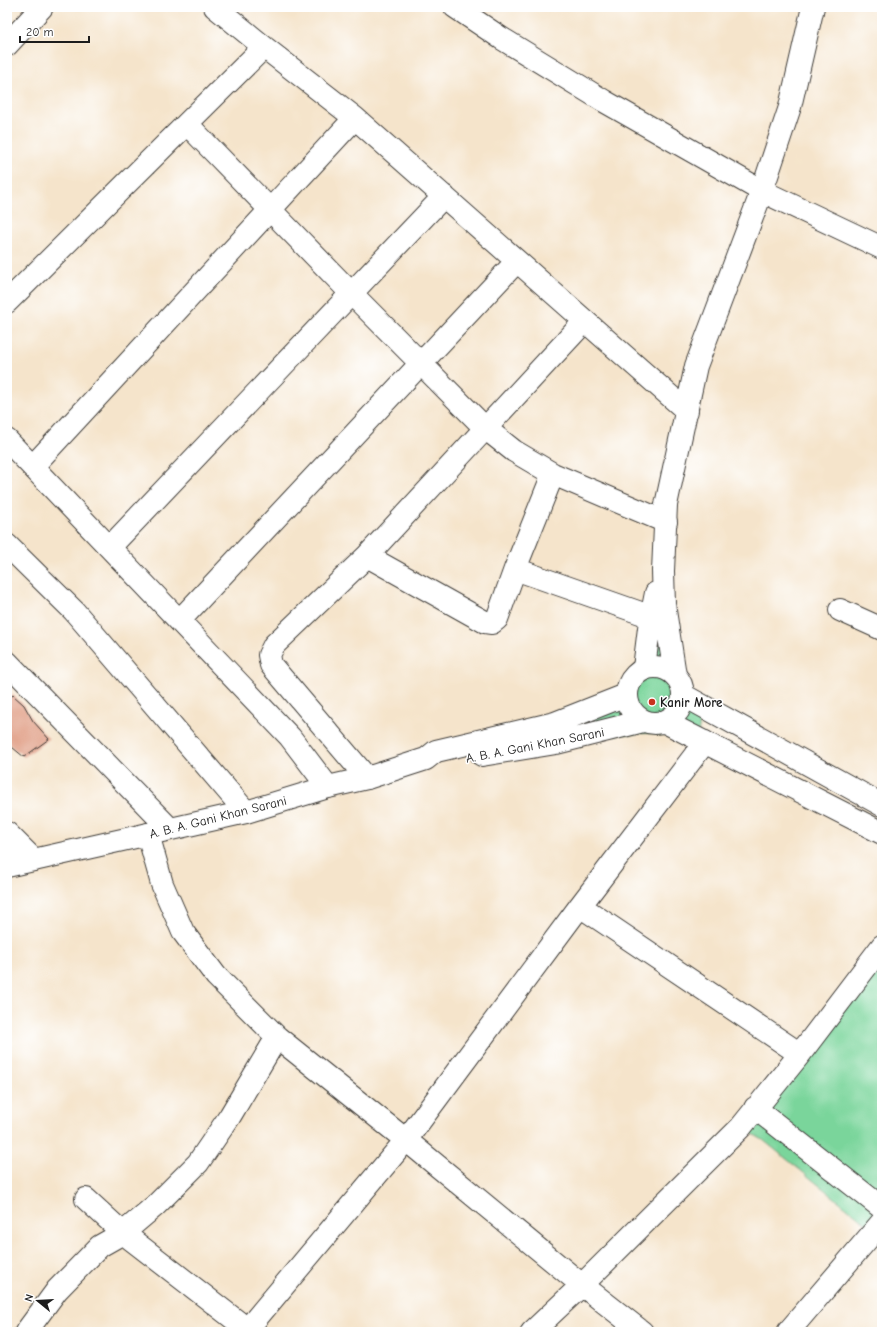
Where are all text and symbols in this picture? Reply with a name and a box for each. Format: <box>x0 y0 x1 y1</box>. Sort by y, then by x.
scale bar <box>20 18 89 44</box>
text: 20 m <box>26 25 54 39</box>
place label: Kanir More <box>660 695 723 710</box>
marker: Kanir More <box>647 697 657 707</box>
street label: A. B. A. Gani Khan Sarani <box>464 724 606 766</box>
street label: A. B. A. Gani Khan Sarani <box>148 793 288 841</box>
north arrow <box>18 1281 58 1321</box>
text: N <box>22 1293 36 1303</box>

